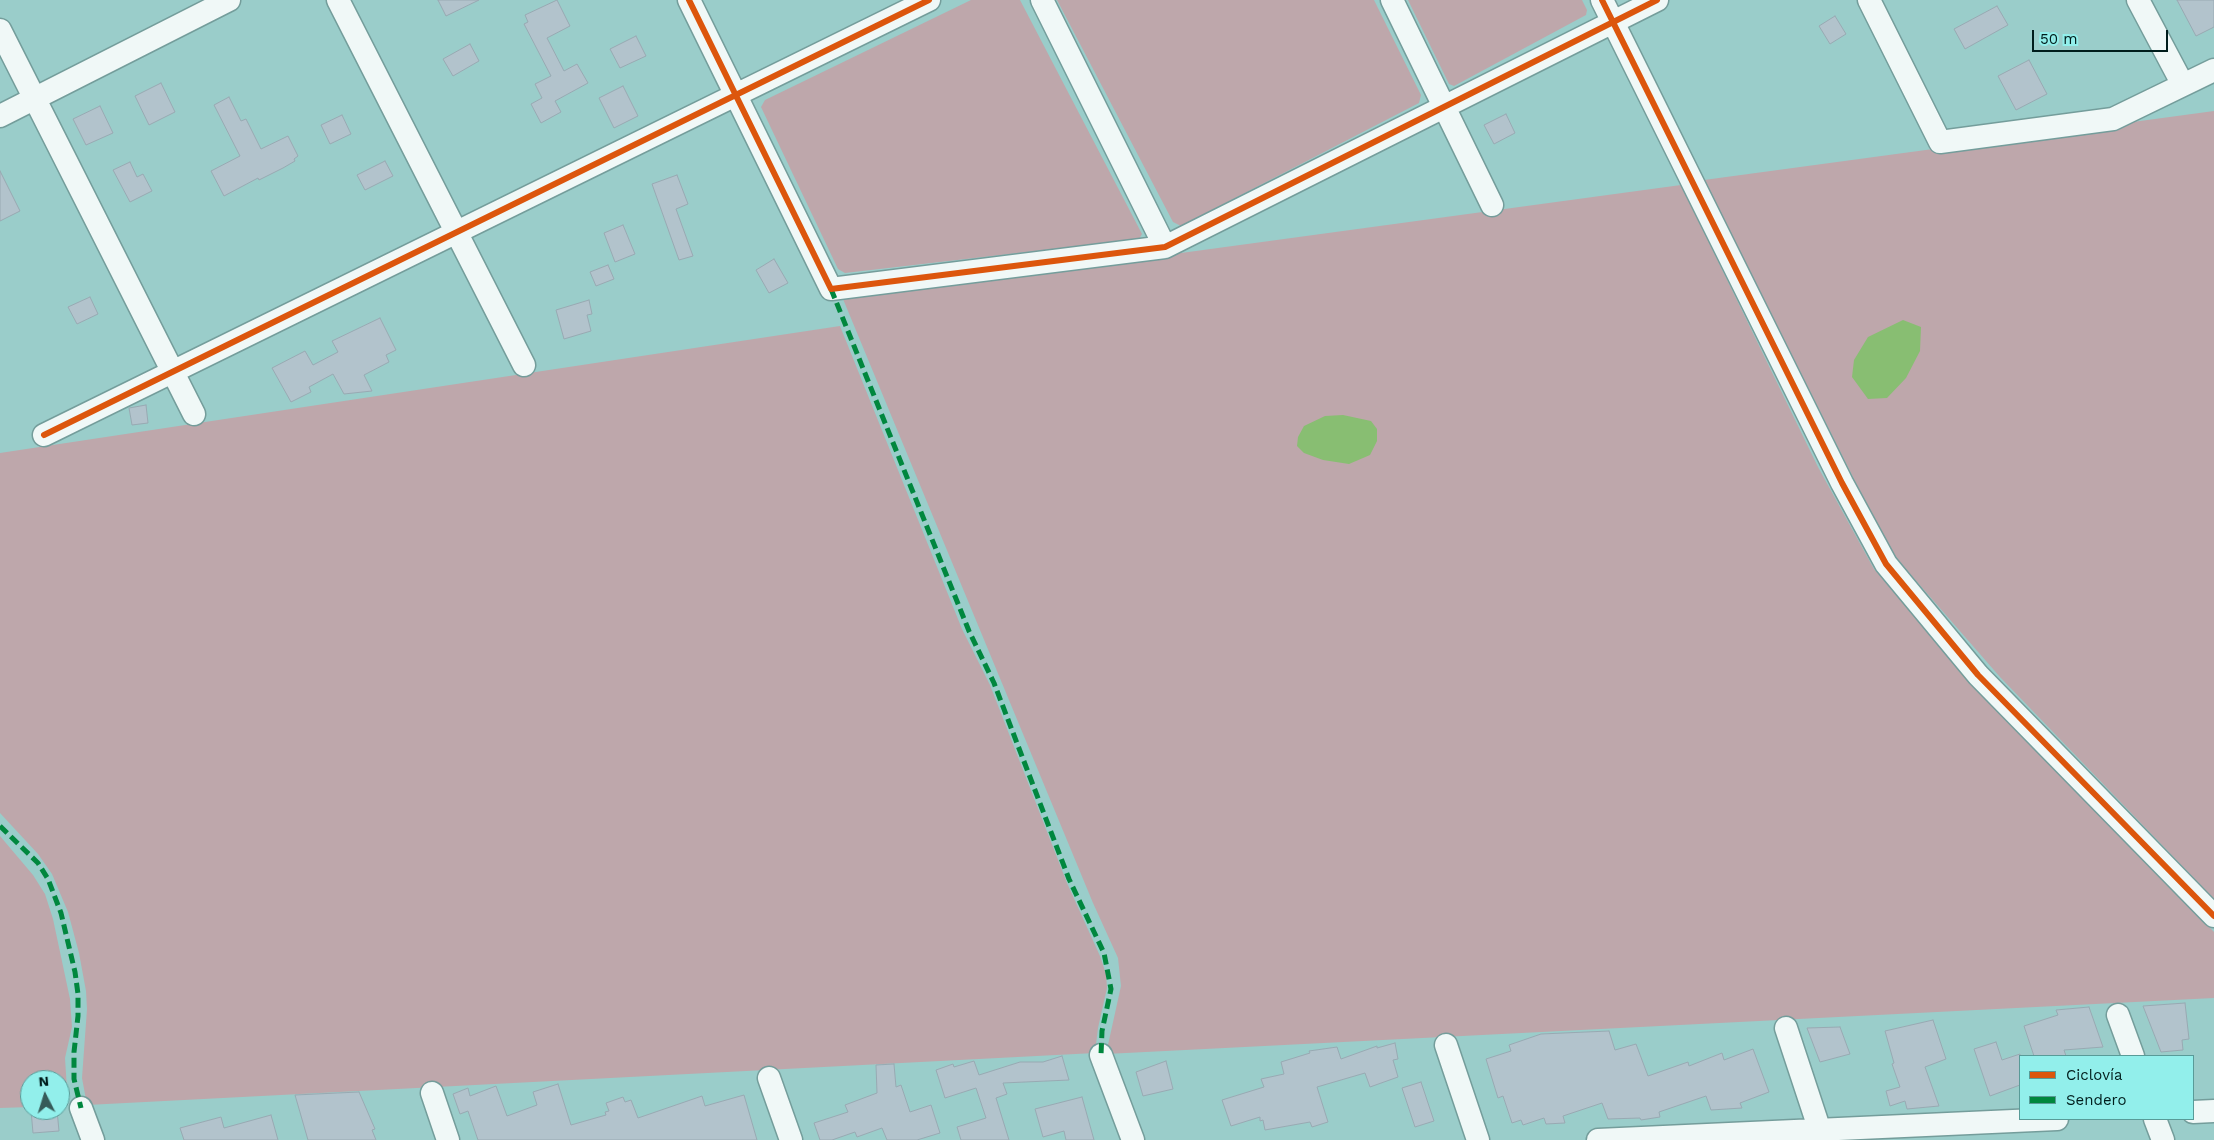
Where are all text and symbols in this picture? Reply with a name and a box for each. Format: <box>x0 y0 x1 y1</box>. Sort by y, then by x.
scale bar <box>2034 20 2170 52</box>
text: 50 m <box>2040 30 2077 48</box>
legend <box>2019 1055 2194 1120</box>
text: Ciclovía <box>2066 1066 2123 1084</box>
north arrow <box>20 1070 70 1120</box>
text: N <box>38 1073 50 1089</box>
text: Sendero <box>2066 1091 2127 1109</box>

